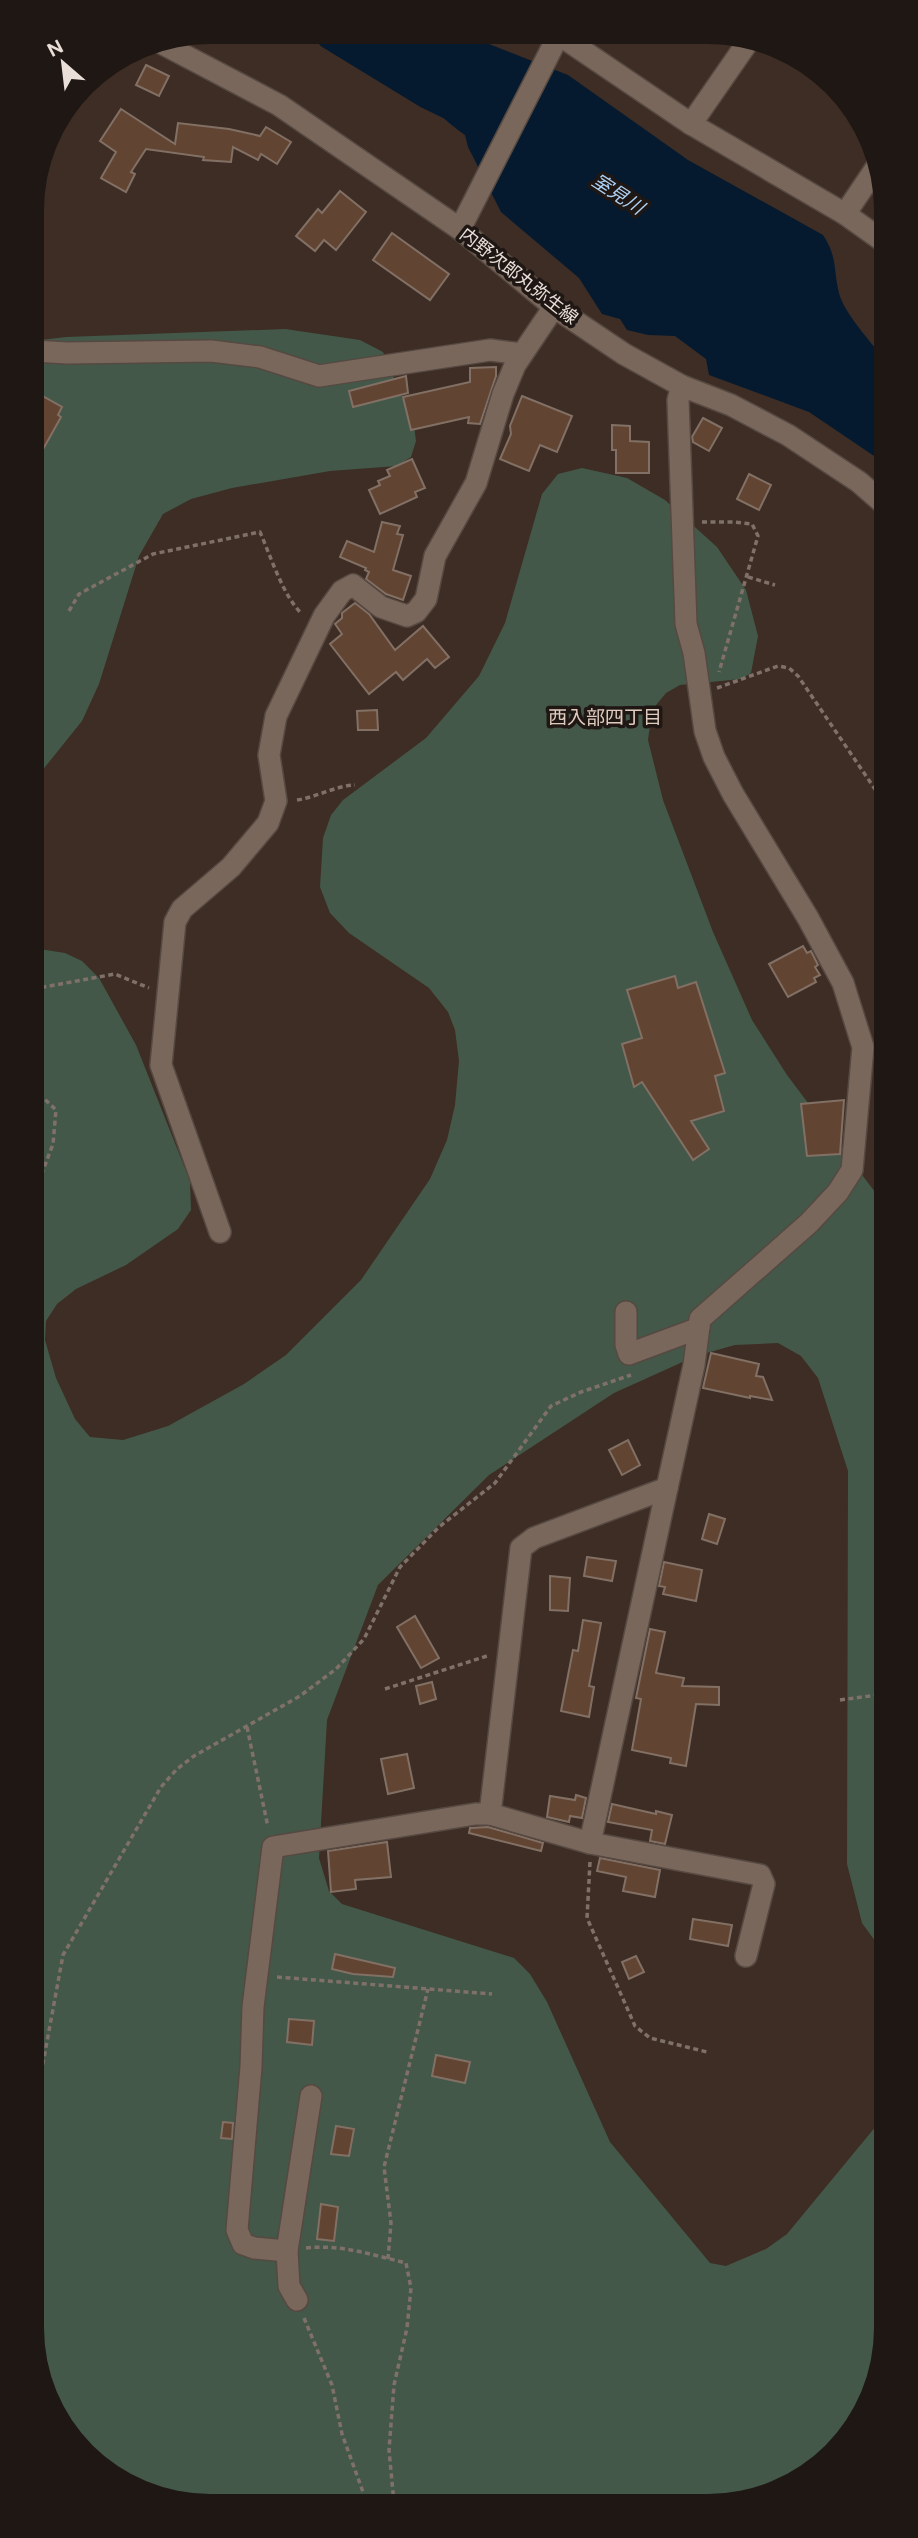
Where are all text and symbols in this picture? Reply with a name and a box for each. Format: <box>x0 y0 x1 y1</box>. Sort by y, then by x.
north arrow <box>28 28 98 98</box>
text: N <box>43 35 67 62</box>
water label: 室見川 <box>588 169 650 220</box>
street label: 内野次郎丸弥生線 <box>455 223 583 329</box>
district label: 西入部四丁目 <box>548 706 662 729</box>

